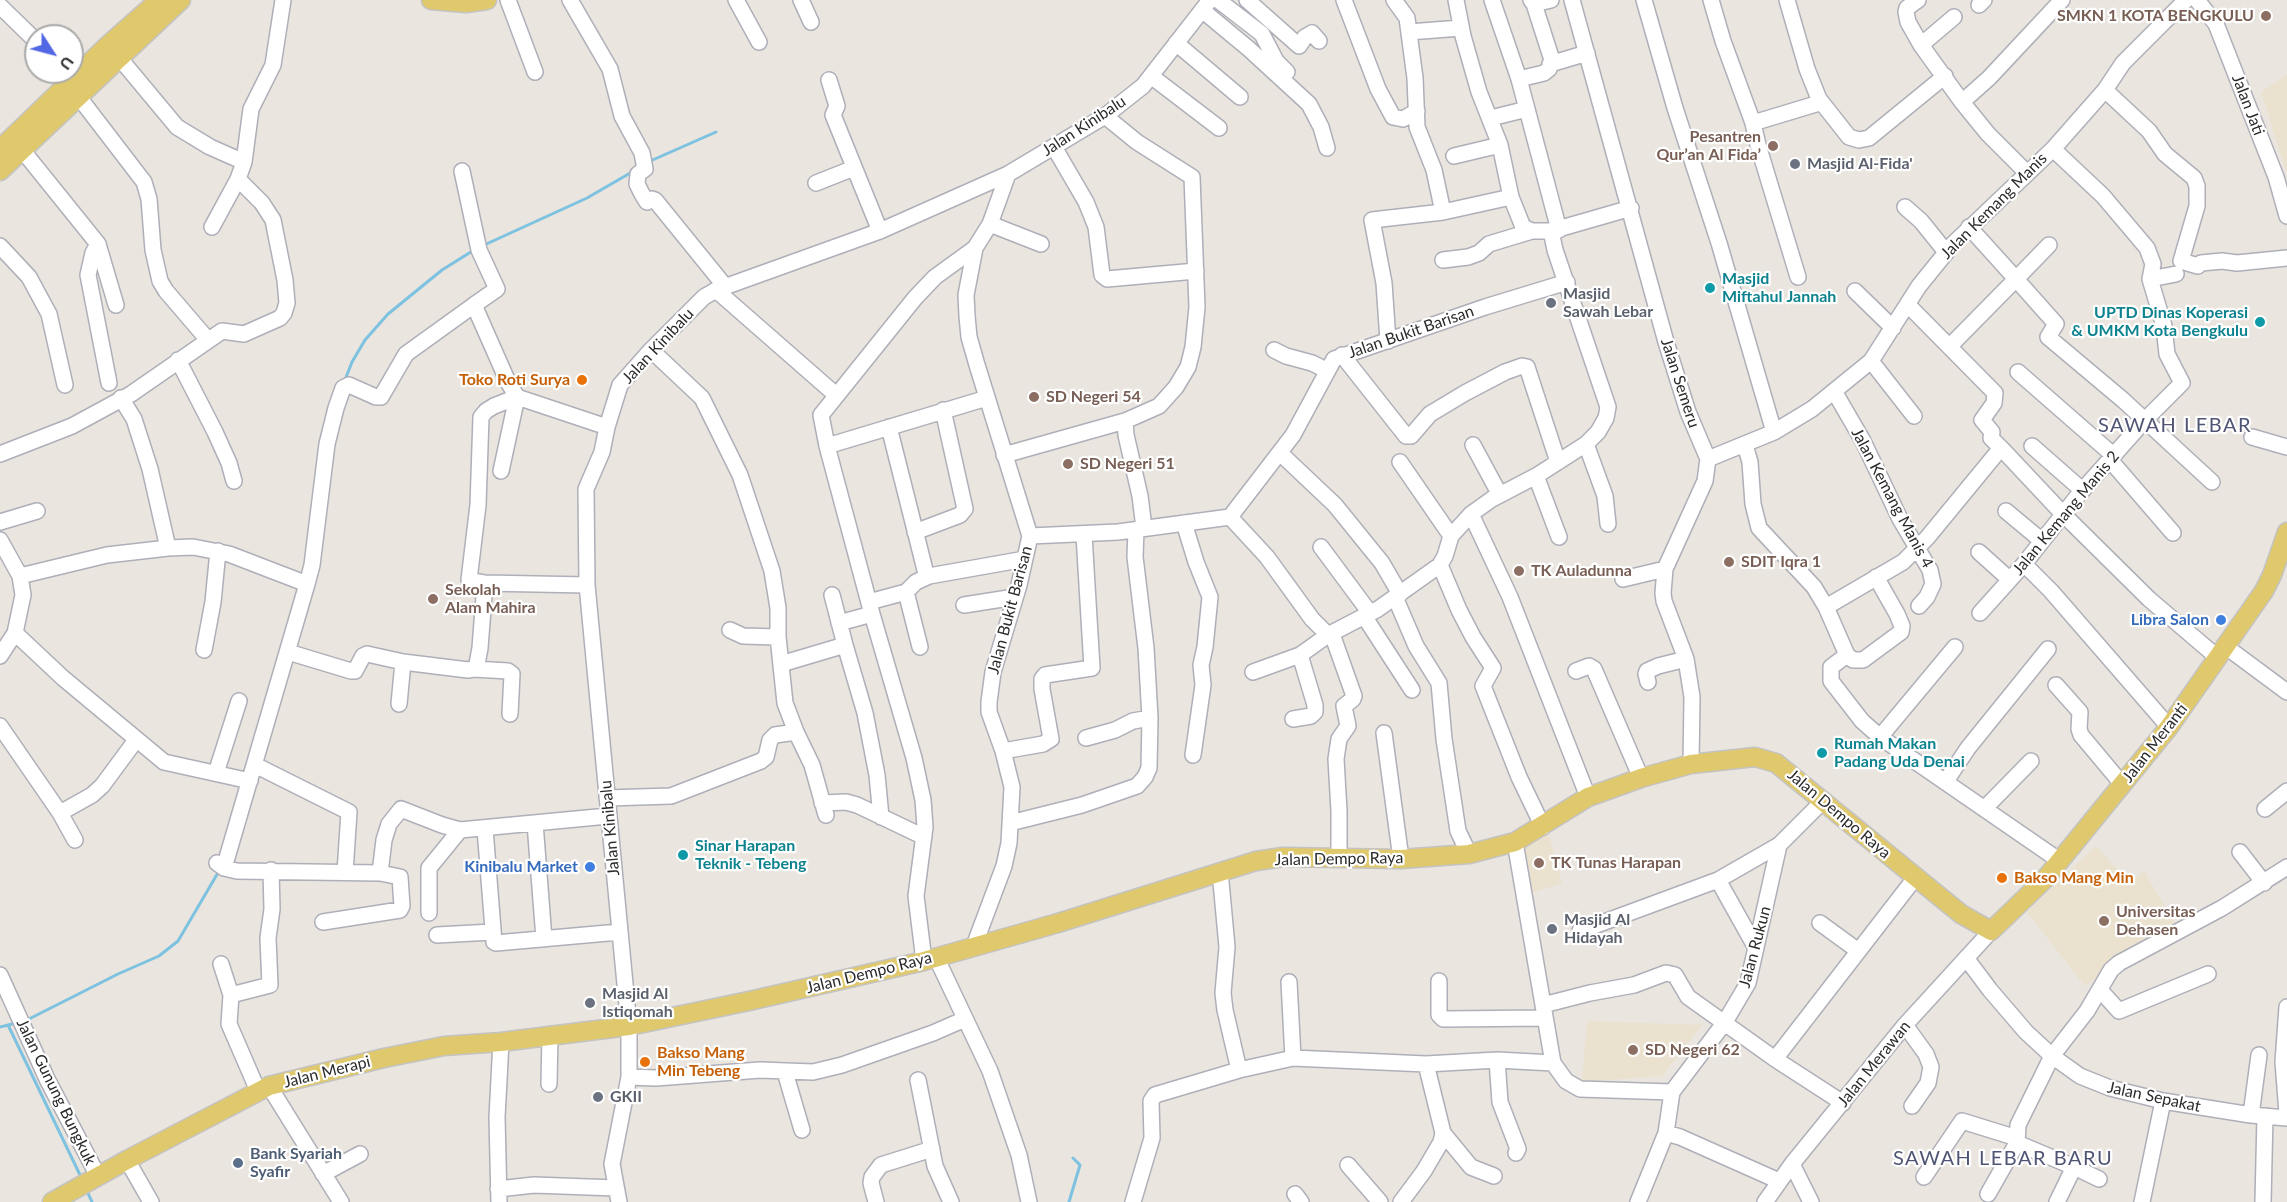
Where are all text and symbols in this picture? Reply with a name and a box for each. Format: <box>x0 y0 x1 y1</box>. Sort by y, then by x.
place label: SMKN 1 KOTA BENGKULU <box>2057 6 2254 26</box>
marker: SMKN 1 KOTA BENGKULU <box>2259 9 2273 23</box>
north arrow <box>24 24 84 84</box>
text: U <box>56 53 79 74</box>
street label: Jalan Jati <box>2228 72 2268 138</box>
street label: Jalan Kinibalu <box>1039 92 1129 160</box>
place label: Pesantren Qur’an Al Fida’ <box>1656 127 1761 165</box>
marker: Pesantren Qur’an Al Fida’ <box>1766 139 1780 153</box>
street label: Jalan Kemang Manis <box>1937 149 2051 263</box>
place label: Masjid Al-Fida' <box>1807 154 1913 174</box>
marker: Masjid Al-Fida' <box>1788 157 1802 171</box>
place label: Masjid Miftahul Jannah <box>1722 269 1836 307</box>
marker: Masjid Miftahul Jannah <box>1703 281 1717 295</box>
place label: Masjid Sawah Lebar <box>1563 284 1653 322</box>
marker: Masjid Sawah Lebar <box>1544 296 1558 310</box>
street label: Jalan Bukit Barisan <box>1346 301 1476 363</box>
place label: UPTD Dinas Koperasi & UMKM Kota Bengkulu <box>2071 303 2248 341</box>
street label: Jalan Kinibalu <box>618 304 698 388</box>
marker: UPTD Dinas Koperasi & UMKM Kota Bengkulu <box>2253 315 2267 329</box>
street label: Jalan Semeru <box>1657 336 1703 430</box>
place label: Toko Roti Surya <box>459 370 570 390</box>
marker: Toko Roti Surya <box>575 373 589 387</box>
place label: SD Negeri 54 <box>1046 387 1141 407</box>
marker: SD Negeri 54 <box>1027 390 1041 404</box>
district label: SAWAH LEBAR <box>2098 414 2252 438</box>
street label: Jalan Kemang Manis 4 <box>1847 425 1937 571</box>
street label: Jalan Kemang Manis 2 <box>2009 447 2123 579</box>
place label: SD Negeri 51 <box>1080 454 1175 474</box>
marker: SD Negeri 51 <box>1061 457 1075 471</box>
street label: Jalan Bukit Barisan <box>984 544 1036 676</box>
place label: SDIT Iqra 1 <box>1741 552 1821 572</box>
marker: SDIT Iqra 1 <box>1722 555 1736 569</box>
place label: TK Auladunna <box>1531 561 1632 581</box>
marker: TK Auladunna <box>1512 564 1526 578</box>
place label: Sekolah Alam Mahira <box>445 580 536 618</box>
marker: Sekolah Alam Mahira <box>426 592 440 606</box>
place label: Libra Salon <box>2131 610 2209 630</box>
marker: Libra Salon <box>2214 613 2228 627</box>
street label: Jalan Meranti <box>2118 700 2192 786</box>
place label: Rumah Makan Padang Uda Denai <box>1834 734 1965 772</box>
marker: Rumah Makan Padang Uda Denai <box>1815 746 1829 760</box>
street label: Jalan Dempo Raya <box>1784 765 1894 863</box>
street label: Jalan Kinibalu <box>596 779 624 877</box>
place label: Sinar Harapan Teknik - Tebeng <box>695 836 806 874</box>
marker: Sinar Harapan Teknik - Tebeng <box>676 848 690 862</box>
street label: Jalan Dempo Raya <box>1275 848 1403 870</box>
place label: TK Tunas Harapan <box>1551 853 1681 873</box>
marker: TK Tunas Harapan <box>1532 856 1546 870</box>
place label: Kinibalu Market <box>464 857 578 877</box>
marker: Kinibalu Market <box>583 860 597 874</box>
place label: Bakso Mang Min <box>2014 868 2134 888</box>
marker: Bakso Mang Min <box>1995 871 2009 885</box>
place label: Universitas Dehasen <box>2116 902 2196 940</box>
street label: Jalan Rukun <box>1735 904 1775 990</box>
place label: Masjid Al Hidayah <box>1564 910 1630 948</box>
marker: Universitas Dehasen <box>2097 914 2111 928</box>
marker: Masjid Al Hidayah <box>1545 922 1559 936</box>
street label: Jalan Dempo Raya <box>804 948 934 998</box>
place label: Masjid Al Istiqomah <box>602 984 673 1022</box>
marker: Masjid Al Istiqomah <box>583 996 597 1010</box>
street label: Jalan Gunung Bungkuk <box>12 1016 100 1168</box>
street label: Jalan Merawan <box>1833 1017 1915 1111</box>
place label: SD Negeri 62 <box>1645 1040 1740 1060</box>
place label: Bakso Mang Min Tebeng <box>657 1043 745 1081</box>
marker: SD Negeri 62 <box>1626 1043 1640 1057</box>
street label: Jalan Merapi <box>282 1052 372 1092</box>
marker: Bakso Mang Min Tebeng <box>638 1055 652 1069</box>
street label: Jalan Sepakat <box>2106 1078 2202 1116</box>
place label: GKII <box>610 1087 642 1107</box>
marker: GKII <box>591 1090 605 1104</box>
place label: Bank Syariah Syafir <box>250 1144 342 1182</box>
district label: SAWAH LEBAR BARU <box>1893 1147 2113 1171</box>
marker: Bank Syariah Syafir <box>231 1156 245 1170</box>

